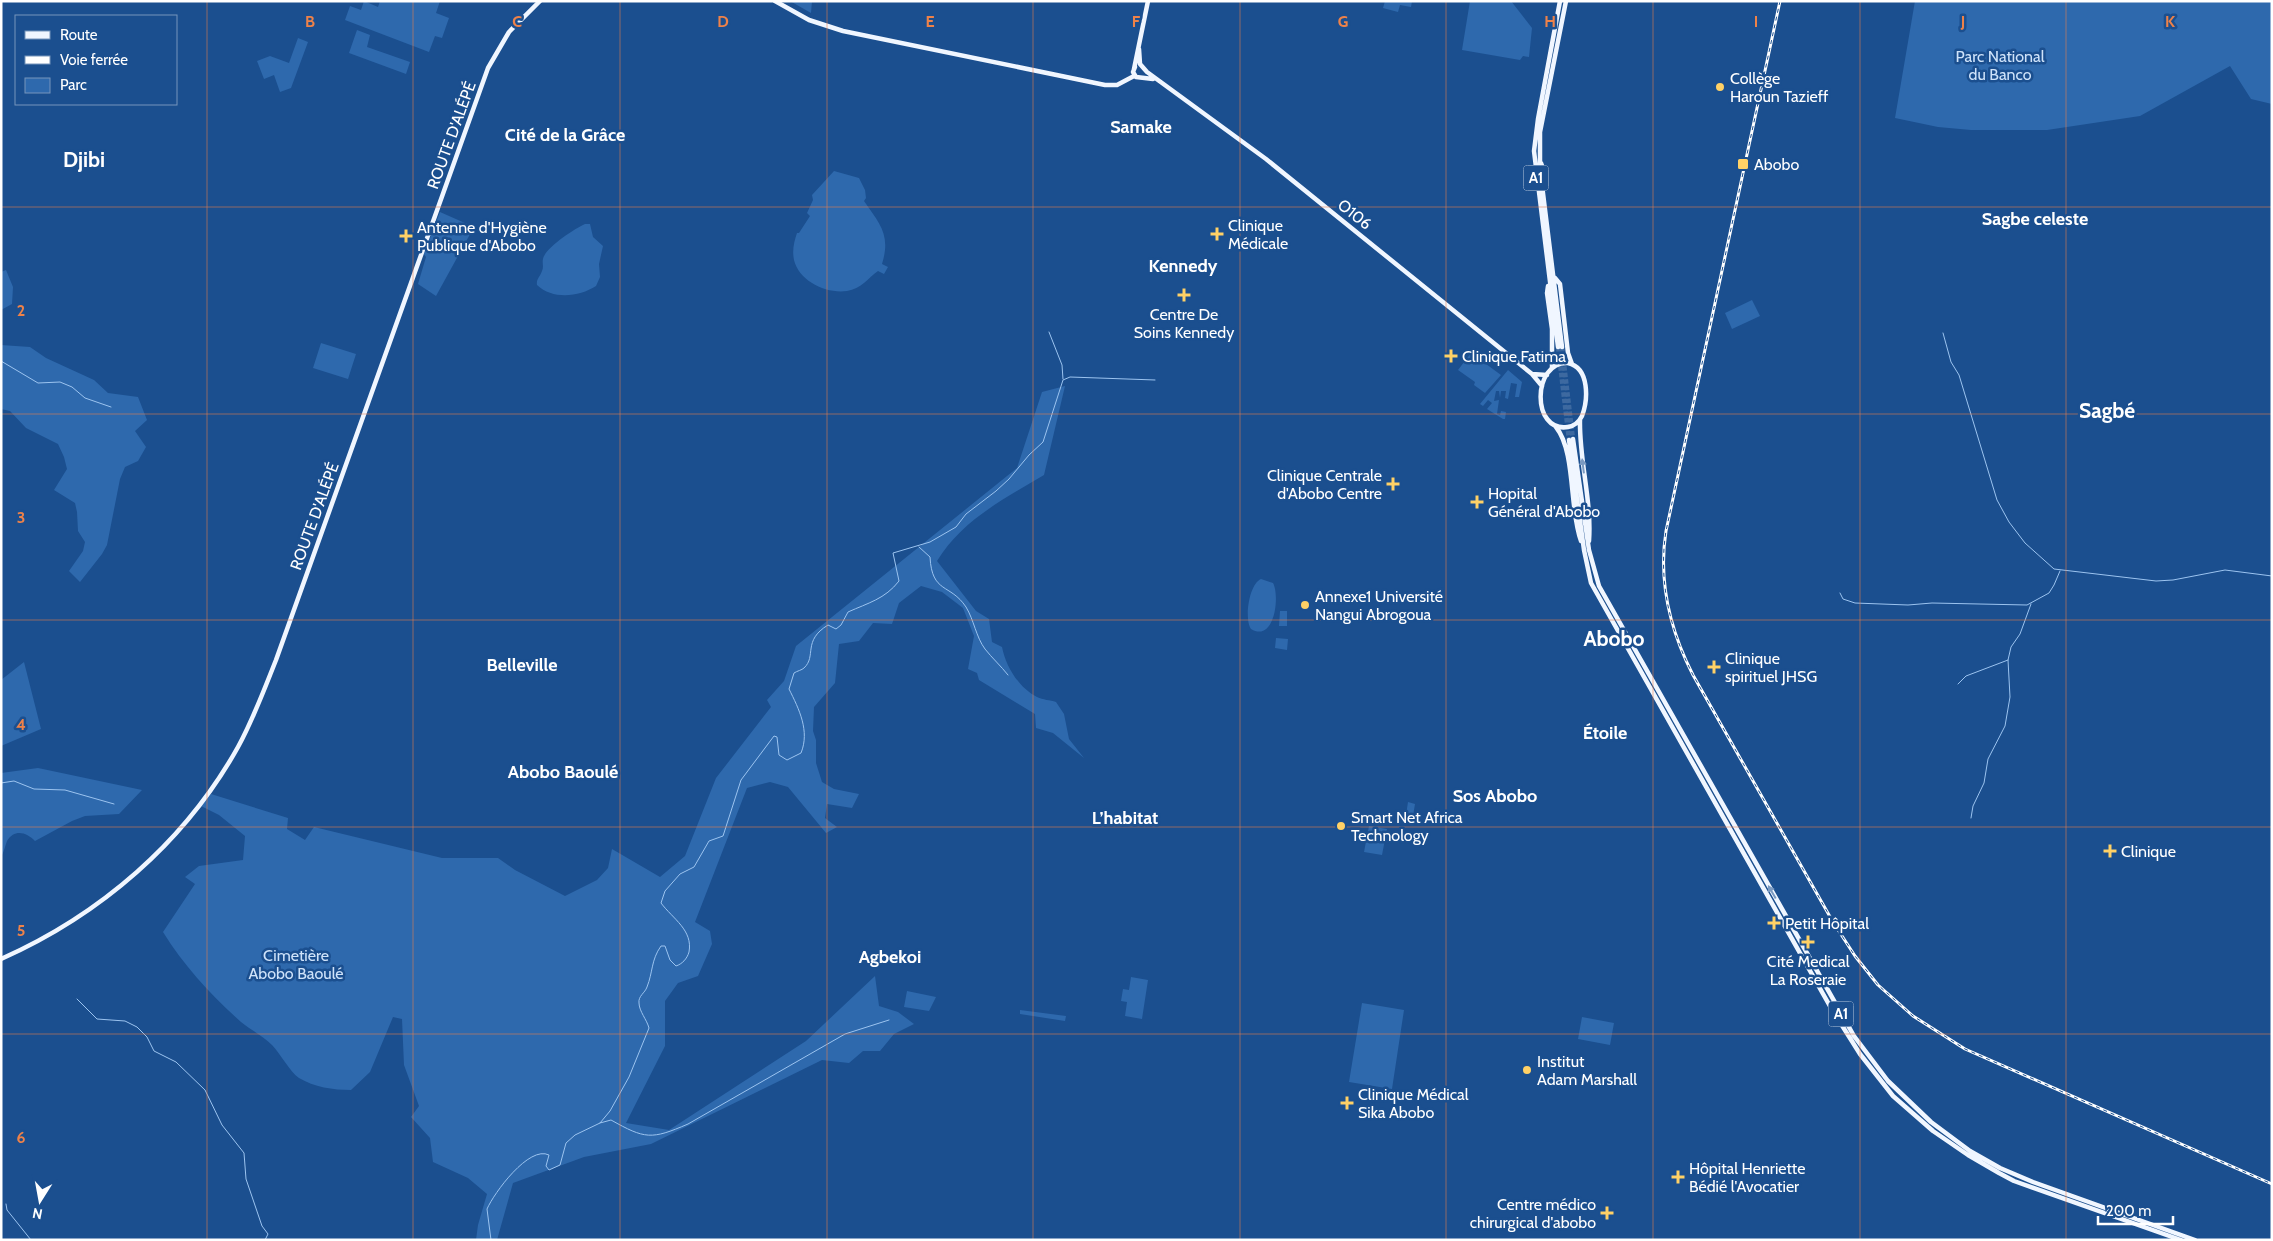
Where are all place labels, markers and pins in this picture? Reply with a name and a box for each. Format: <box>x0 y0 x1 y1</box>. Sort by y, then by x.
place label: Collège Haroun Tazieff <box>1730 69 1829 106</box>
marker: Collège Haroun Tazieff <box>1714 81 1726 93</box>
place label: Abobo <box>1754 155 1799 174</box>
marker: Abobo <box>1736 157 1750 171</box>
place label: Clinique Médicale <box>1228 216 1288 253</box>
place label: Antenne d'Hygiène Publique d'Abobo <box>417 218 547 255</box>
marker: Clinique Médicale <box>1210 227 1224 241</box>
marker: Antenne d'Hygiène Publique d'Abobo <box>399 229 413 243</box>
marker: Centre De Soins Kennedy <box>1177 288 1191 302</box>
place label: Centre De Soins Kennedy <box>1134 305 1234 342</box>
place label: Clinique Fatima <box>1462 347 1566 366</box>
marker: Clinique Fatima <box>1444 349 1458 363</box>
place label: Clinique Centrale d'Abobo Centre <box>1267 466 1382 503</box>
marker: Clinique Centrale d'Abobo Centre <box>1386 477 1400 491</box>
place label: Hopital Général d'Abobo <box>1488 484 1600 521</box>
marker: Hopital Général d'Abobo <box>1470 495 1484 509</box>
place label: Annexe1 Université Nangui Abrogoua <box>1315 587 1443 624</box>
marker: Annexe1 Université Nangui Abrogoua <box>1299 599 1311 611</box>
place label: Clinique spirituel JHSG <box>1725 649 1817 686</box>
marker: Clinique spirituel JHSG <box>1707 660 1721 674</box>
place label: Smart Net Africa Technology <box>1351 808 1463 845</box>
marker: Smart Net Africa Technology <box>1335 820 1347 832</box>
place label: Clinique <box>2121 842 2176 861</box>
marker: Clinique <box>2103 844 2117 858</box>
place label: Petit Hôpital <box>1785 914 1869 933</box>
marker: Petit Hôpital <box>1767 916 1781 930</box>
marker: Cité Medical La Roseraie <box>1801 935 1815 949</box>
place label: Cité Medical La Roseraie <box>1767 952 1850 989</box>
place label: Institut Adam Marshall <box>1537 1052 1637 1089</box>
marker: Institut Adam Marshall <box>1521 1064 1533 1076</box>
place label: Clinique Médical Sika Abobo <box>1358 1085 1469 1122</box>
marker: Clinique Médical Sika Abobo <box>1340 1096 1354 1110</box>
place label: Hôpital Henriette Bédié l'Avocatier <box>1689 1159 1805 1196</box>
marker: Hôpital Henriette Bédié l'Avocatier <box>1671 1170 1685 1184</box>
place label: Centre médico chirurgical d'abobo <box>1470 1195 1596 1232</box>
marker: Centre médico chirurgical d'abobo <box>1600 1206 1614 1220</box>

